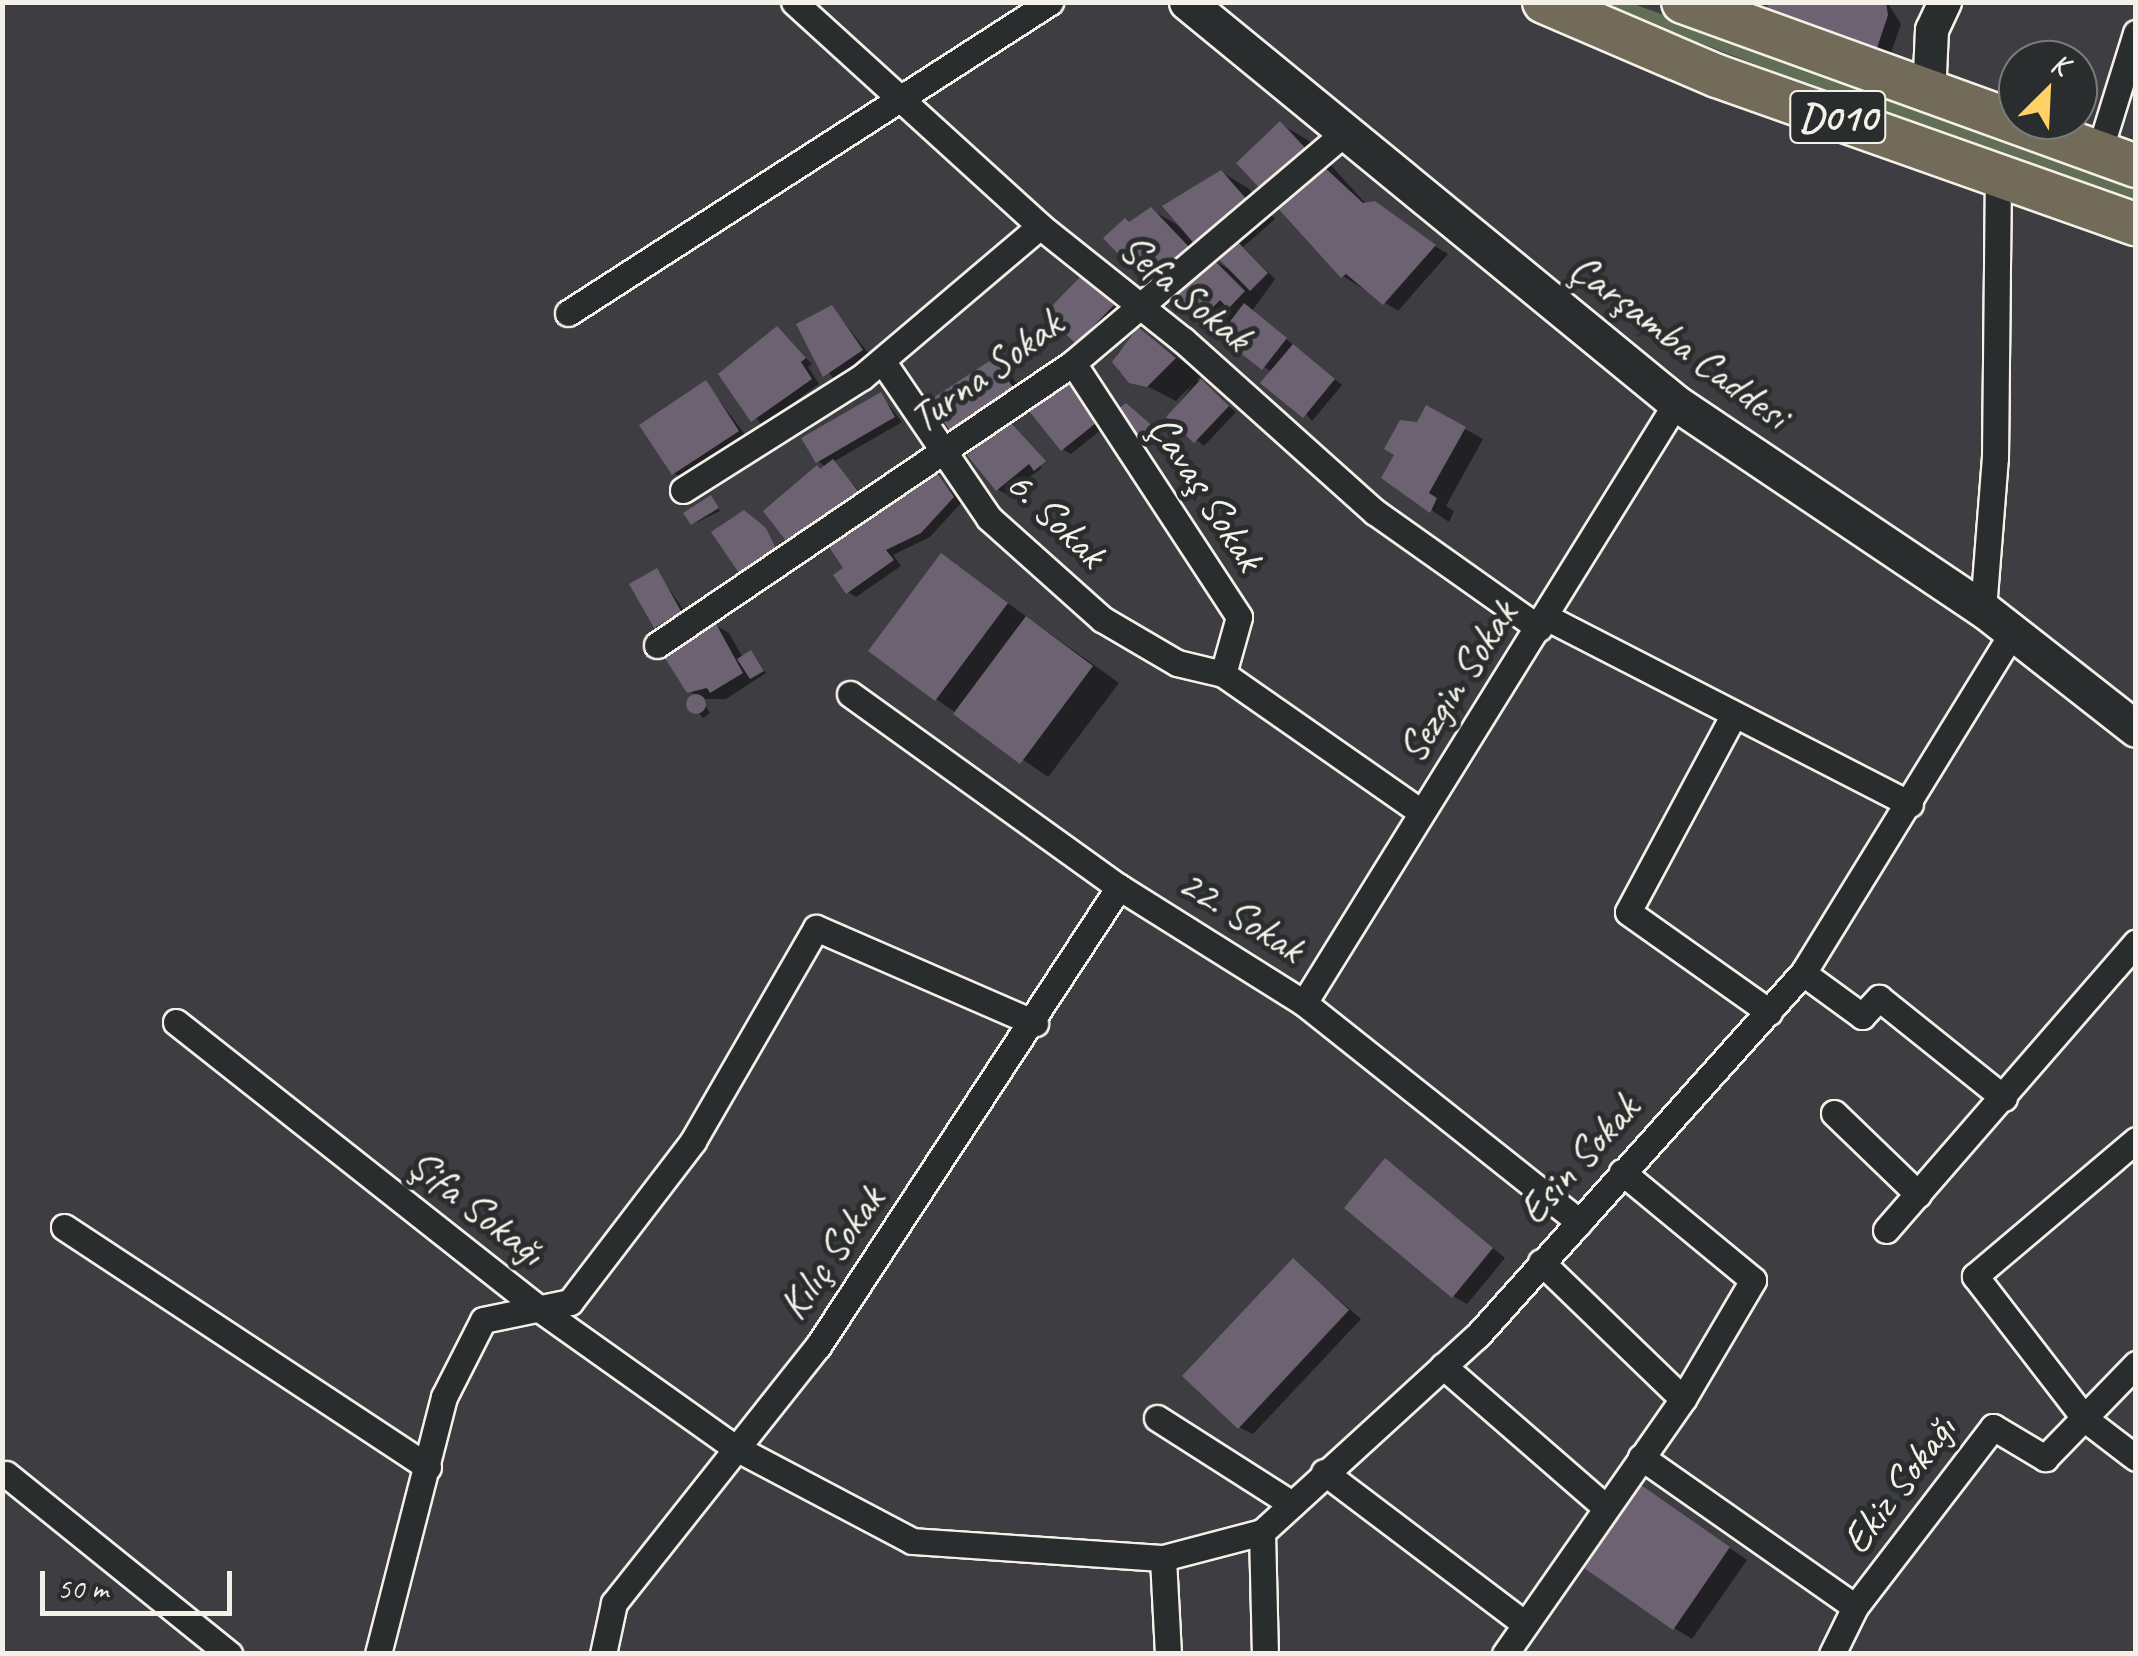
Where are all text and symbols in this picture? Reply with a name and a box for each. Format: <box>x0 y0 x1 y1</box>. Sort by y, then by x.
north arrow <box>1998 40 2098 140</box>
text: K <box>2046 45 2073 83</box>
road number: D010 <box>1788 82 1888 152</box>
street label: Sefa Sokak <box>1110 224 1260 362</box>
street label: Çarşamba Caddesi <box>1559 243 1799 441</box>
street label: Turna Sokak <box>901 300 1071 444</box>
street label: Çavaş Sokak <box>1137 406 1275 580</box>
street label: 6. Sokak <box>995 459 1117 579</box>
street label: Sezgin Sokak <box>1388 593 1528 771</box>
street label: 22. Sokak <box>1169 858 1313 974</box>
street label: Esin Sokak <box>1508 1085 1650 1235</box>
street label: Şifa Sokağı <box>398 1140 554 1276</box>
street label: Kılıç Sokak <box>768 1177 896 1329</box>
street label: Ekiz Sokağı <box>1831 1406 1967 1564</box>
scale bar <box>45 1551 238 1613</box>
text: 50 m <box>57 1569 108 1607</box>

